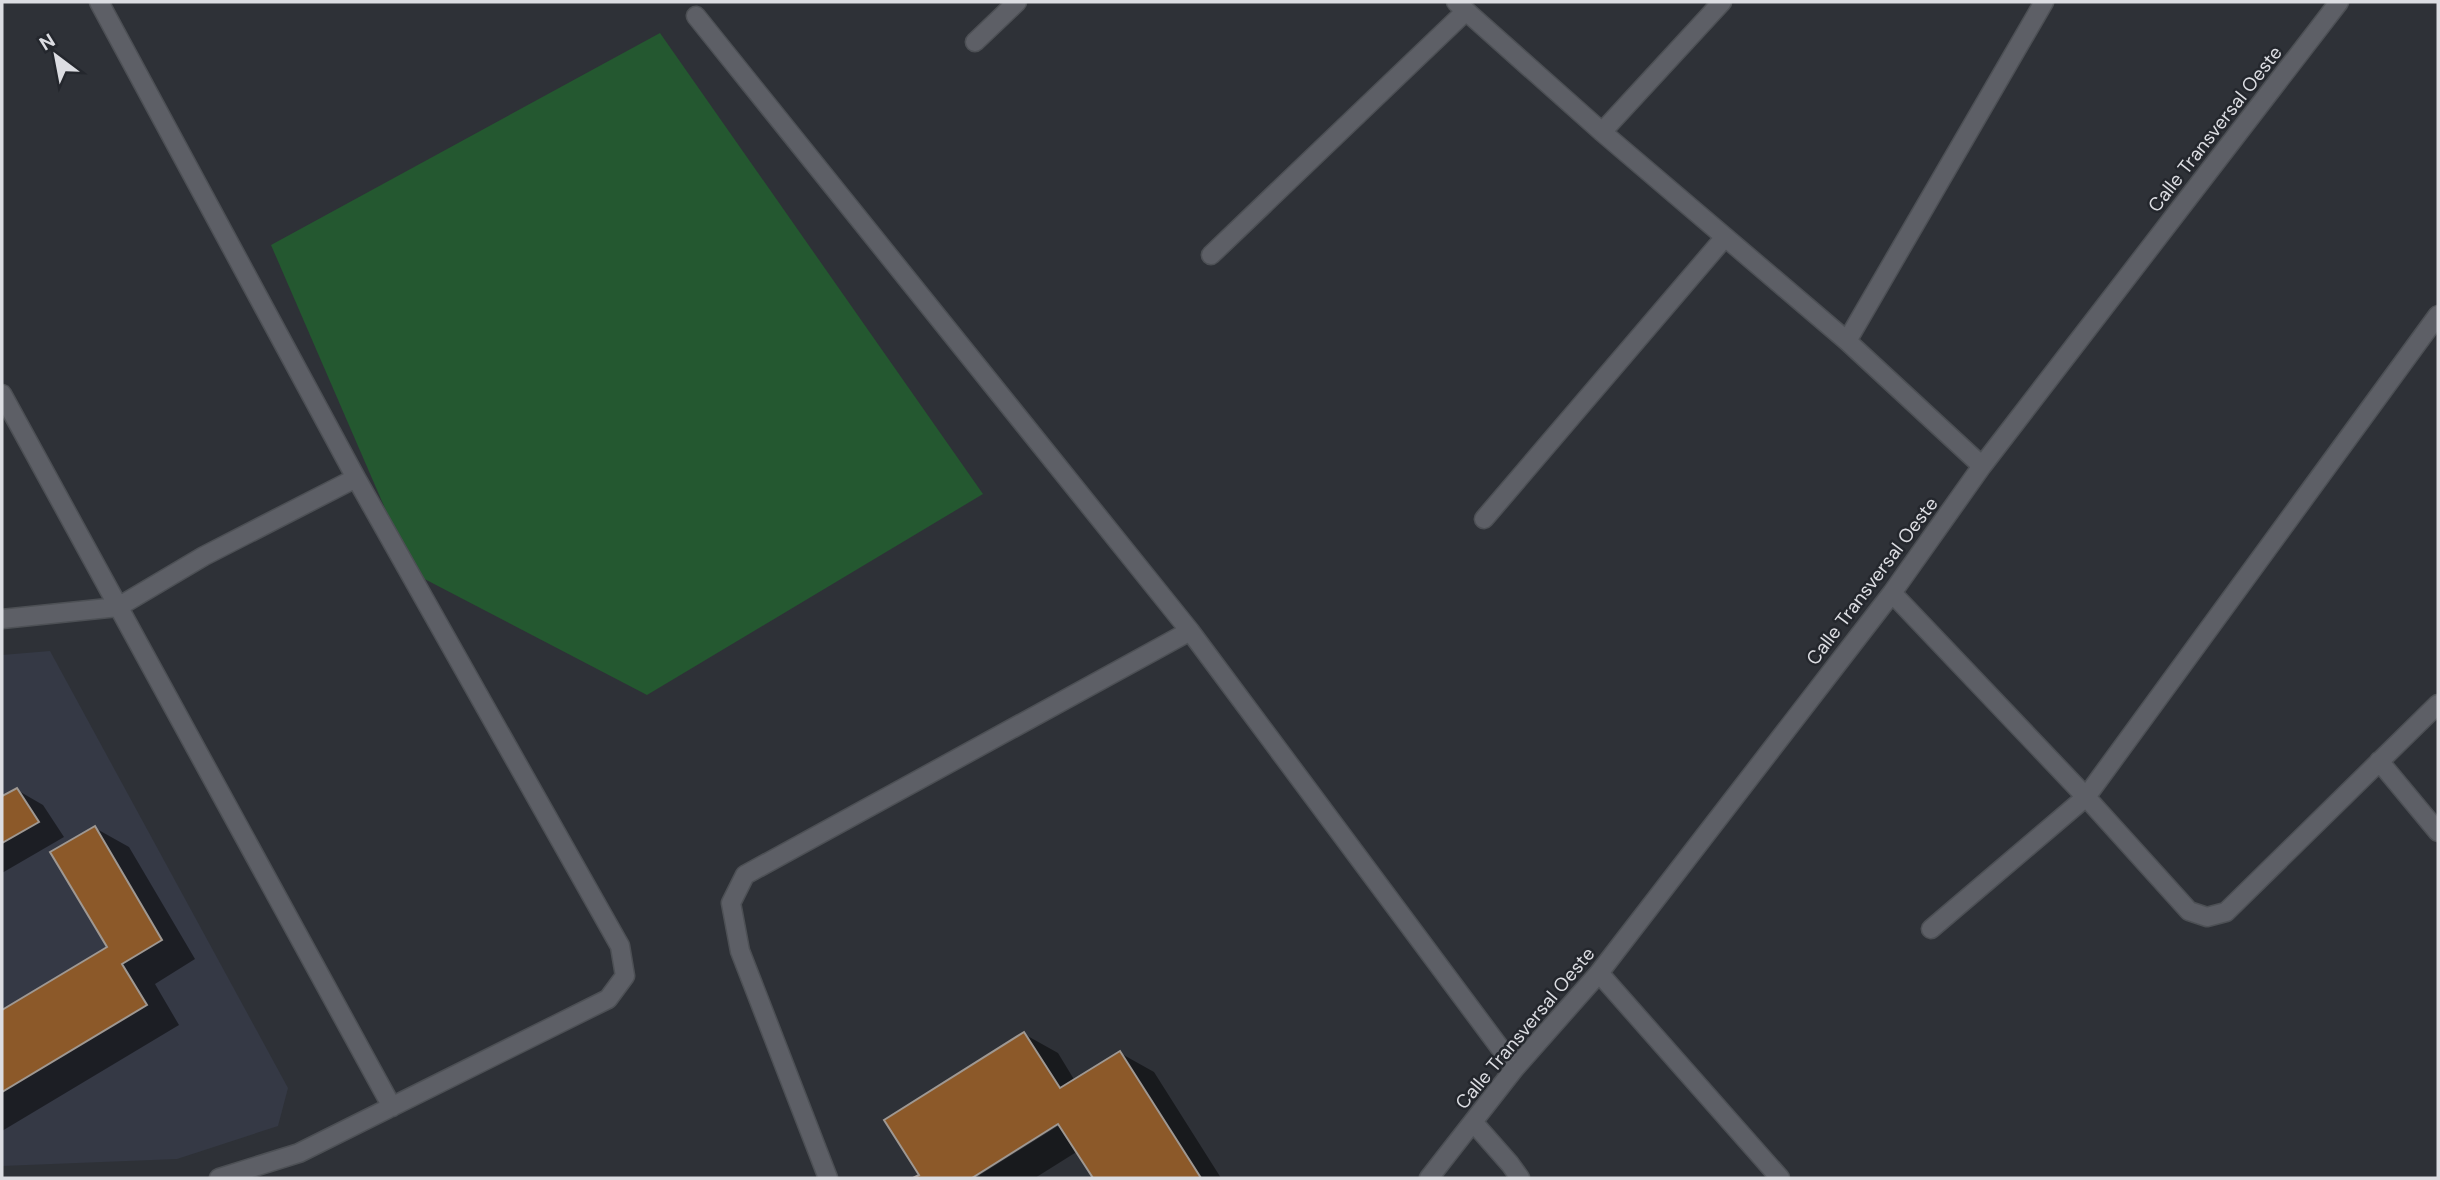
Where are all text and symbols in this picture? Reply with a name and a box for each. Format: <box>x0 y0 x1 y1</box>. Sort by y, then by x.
north arrow <box>21 21 91 91</box>
text: N <box>35 28 60 56</box>
street label: Calle Transversal Oeste <box>2142 41 2288 217</box>
street label: Calle Transversal Oeste <box>1801 492 1943 670</box>
street label: Calle Transversal Oeste <box>1450 942 1600 1114</box>

